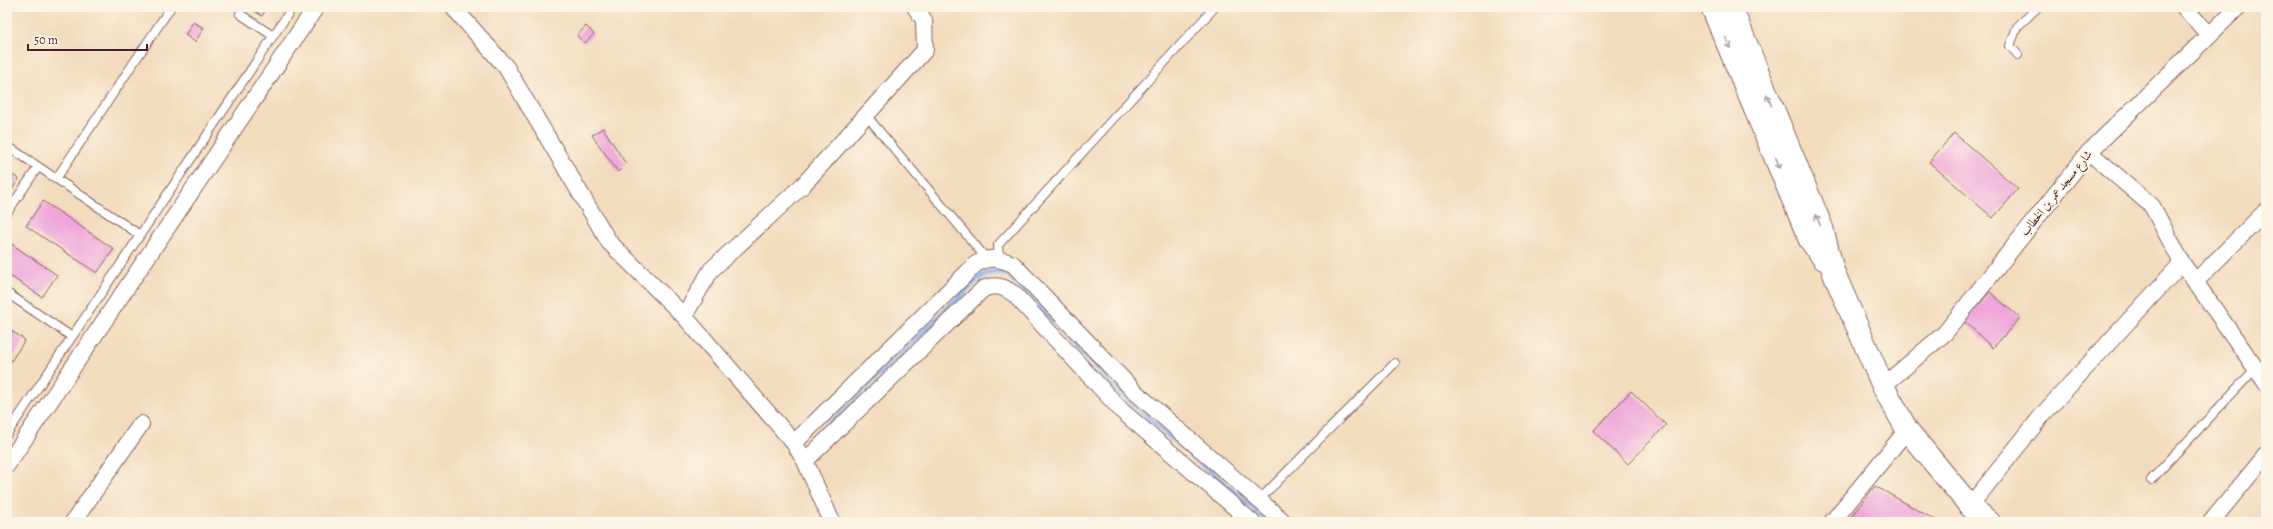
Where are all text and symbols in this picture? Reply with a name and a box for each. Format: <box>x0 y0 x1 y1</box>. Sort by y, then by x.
scale bar <box>28 26 147 52</box>
text: 50 m <box>34 32 58 48</box>
one-way arrow <box>1724 37 1732 49</box>
one-way arrow <box>1765 94 1772 106</box>
street label: شارع مسجد عمر بن الخطاب <box>2016 147 2098 241</box>
one-way arrow <box>1774 156 1782 168</box>
one-way arrow <box>1814 214 1822 226</box>

